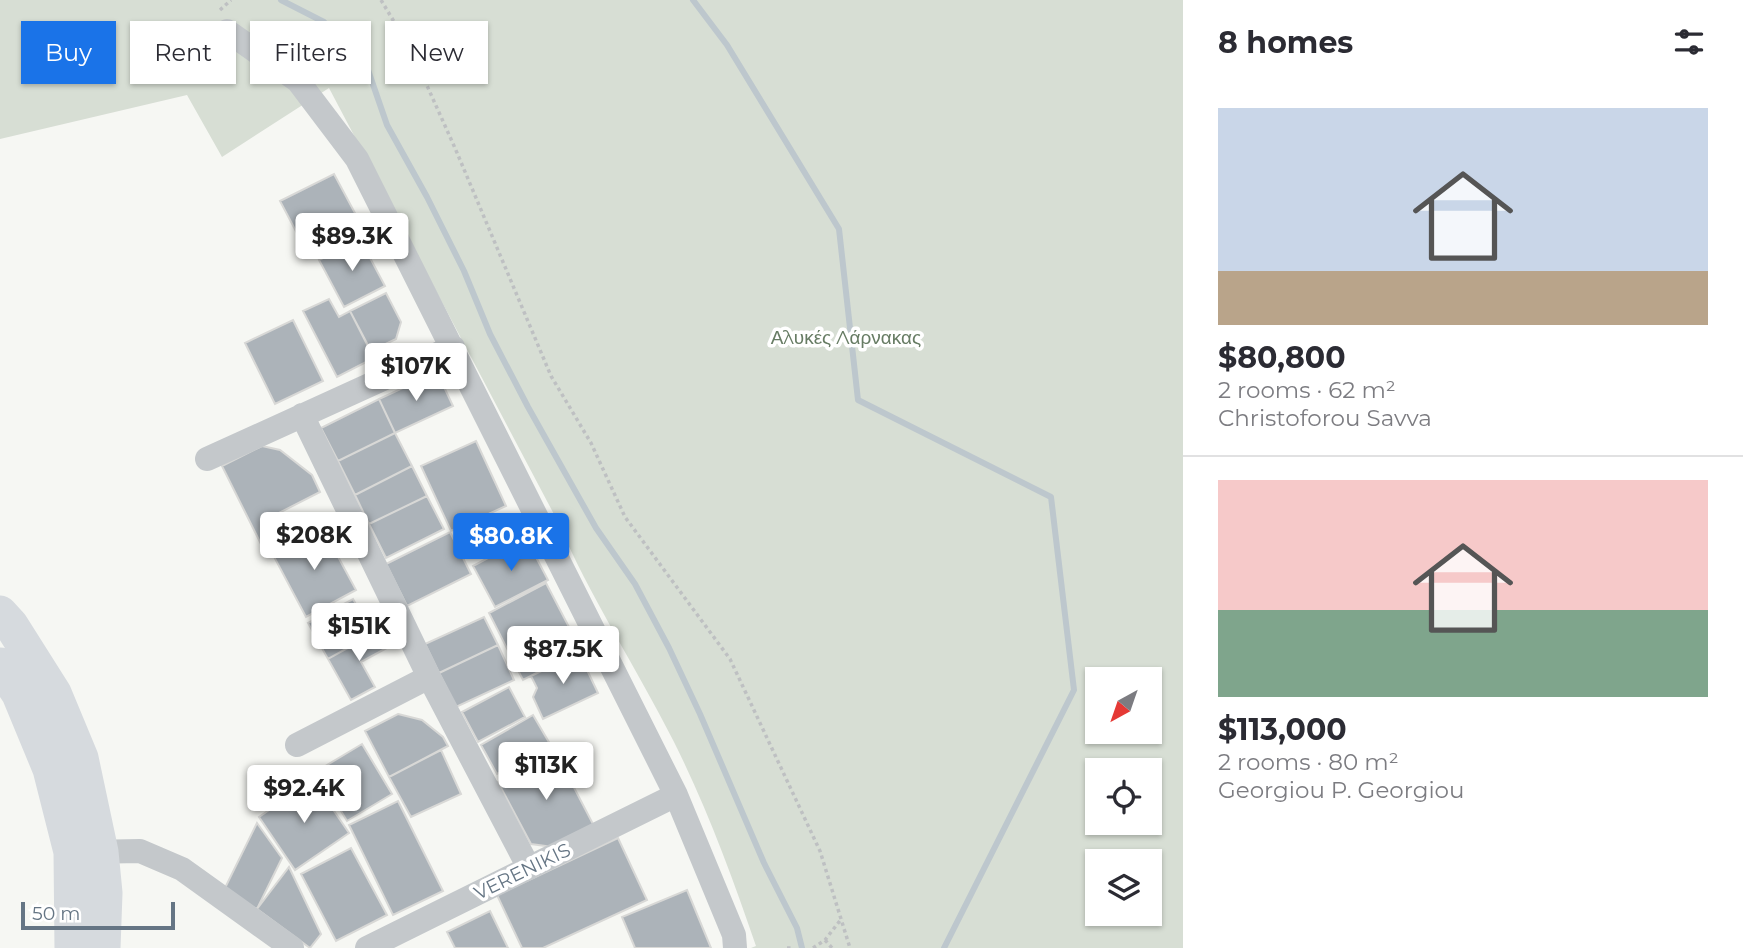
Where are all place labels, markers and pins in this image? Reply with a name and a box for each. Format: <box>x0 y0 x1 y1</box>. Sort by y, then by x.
pin: $89.3K <box>295 214 409 273</box>
pin: $107K <box>367 344 465 403</box>
pin: $208K <box>265 512 363 572</box>
pin: $80.8K <box>454 514 568 573</box>
pin: $151K <box>310 604 408 663</box>
pin: $87.5K <box>506 626 620 686</box>
pin: $113K <box>497 742 595 802</box>
pin: $92.4K <box>247 766 361 825</box>

